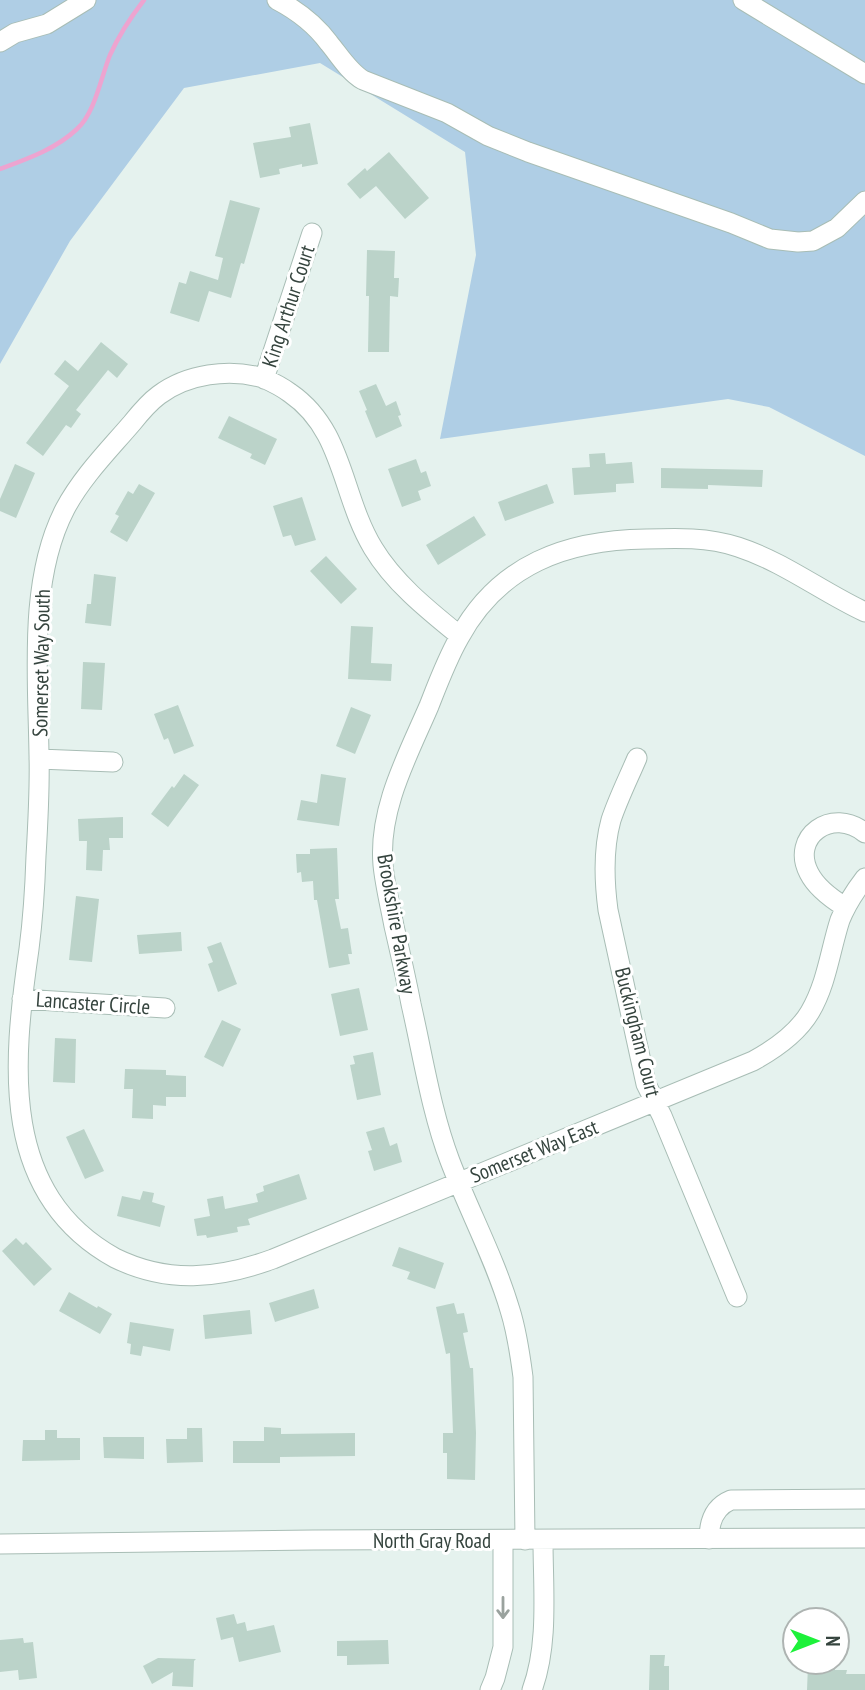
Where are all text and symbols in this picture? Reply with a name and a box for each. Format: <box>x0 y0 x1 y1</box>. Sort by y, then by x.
street label: King Arthur Court <box>256 241 321 371</box>
street label: Somerset Way South <box>26 589 56 737</box>
street label: Brookshire Parkway <box>371 852 423 996</box>
street label: Buckingham Court <box>609 964 667 1100</box>
street label: Lancaster Circle <box>35 986 151 1020</box>
street label: Somerset Way East <box>466 1113 602 1189</box>
street label: North Gray Road <box>373 1527 491 1554</box>
one-way arrow <box>496 1597 510 1620</box>
north arrow <box>781 1606 851 1676</box>
text: N <box>821 1636 845 1646</box>

